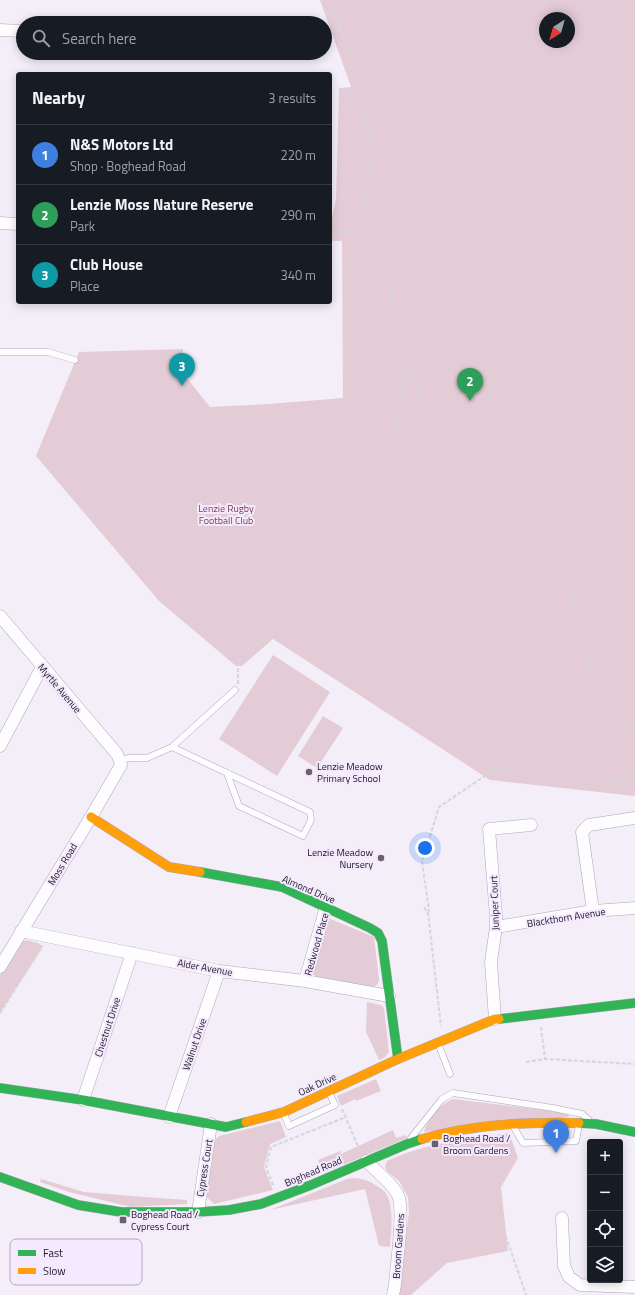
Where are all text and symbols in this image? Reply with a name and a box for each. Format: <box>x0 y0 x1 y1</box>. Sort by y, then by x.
north arrow <box>539 12 575 48</box>
search box <box>16 16 332 60</box>
icon: search <box>30 27 52 49</box>
text: Search here <box>62 27 136 50</box>
text: Nearby <box>32 85 85 111</box>
text: 3 results <box>268 88 316 108</box>
text: N&S Motors Ltd <box>70 133 173 156</box>
text: 1 <box>41 145 49 165</box>
text: 220 m <box>280 145 316 165</box>
text: Shop · Boghead Road <box>70 156 186 176</box>
text: Lenzie Moss Nature Reserve <box>70 193 253 216</box>
text: 2 <box>41 205 49 225</box>
text: 290 m <box>280 205 316 225</box>
text: Park <box>70 216 95 236</box>
text: Club House <box>70 253 143 276</box>
text: 3 <box>41 265 49 285</box>
text: 340 m <box>280 265 316 285</box>
text: Place <box>70 276 99 296</box>
pin: 3 <box>169 353 195 386</box>
pin: 2 <box>457 368 483 401</box>
park label: Lenzie Rugby Football Club <box>198 501 254 528</box>
street label: Myrtle Avenue <box>34 660 85 717</box>
place label: Lenzie Meadow Primary School <box>317 759 383 786</box>
marker: Lenzie Meadow Primary School <box>304 767 314 777</box>
your location <box>415 838 435 858</box>
street label: Moss Road <box>44 840 81 888</box>
place label: Lenzie Meadow Nursery <box>307 845 373 872</box>
marker: Lenzie Meadow Nursery <box>376 853 386 863</box>
street label: Almond Drive <box>280 871 338 907</box>
street label: Juniper Court <box>486 875 503 931</box>
street label: Blackthorn Avenue <box>526 904 606 931</box>
street label: Redwood Place <box>300 911 333 977</box>
street label: Alder Avenue <box>176 955 234 980</box>
street label: Chestnut Drive <box>91 995 124 1059</box>
street label: Walnut Drive <box>179 1016 210 1072</box>
street label: Oak Drive <box>296 1069 339 1100</box>
pin: 1 <box>543 1120 569 1153</box>
place label: Boghead Road / Broom Gardens <box>443 1131 510 1158</box>
street label: Cypress Court <box>193 1138 217 1198</box>
marker: Boghead Road / Broom Gardens <box>430 1139 440 1149</box>
map controls <box>587 1139 623 1283</box>
button: + <box>587 1139 623 1175</box>
street label: Boghead Road <box>282 1153 344 1190</box>
button: − <box>587 1175 623 1211</box>
place label: Boghead Road / Cypress Court <box>131 1207 198 1234</box>
button: locate <box>587 1211 623 1247</box>
street label: Broom Gardens <box>389 1212 408 1279</box>
marker: Boghead Road / Cypress Court <box>118 1215 128 1225</box>
legend <box>10 1239 142 1285</box>
text: Fast <box>43 1245 63 1261</box>
button: layers <box>587 1247 623 1283</box>
text: Slow <box>43 1263 66 1279</box>

